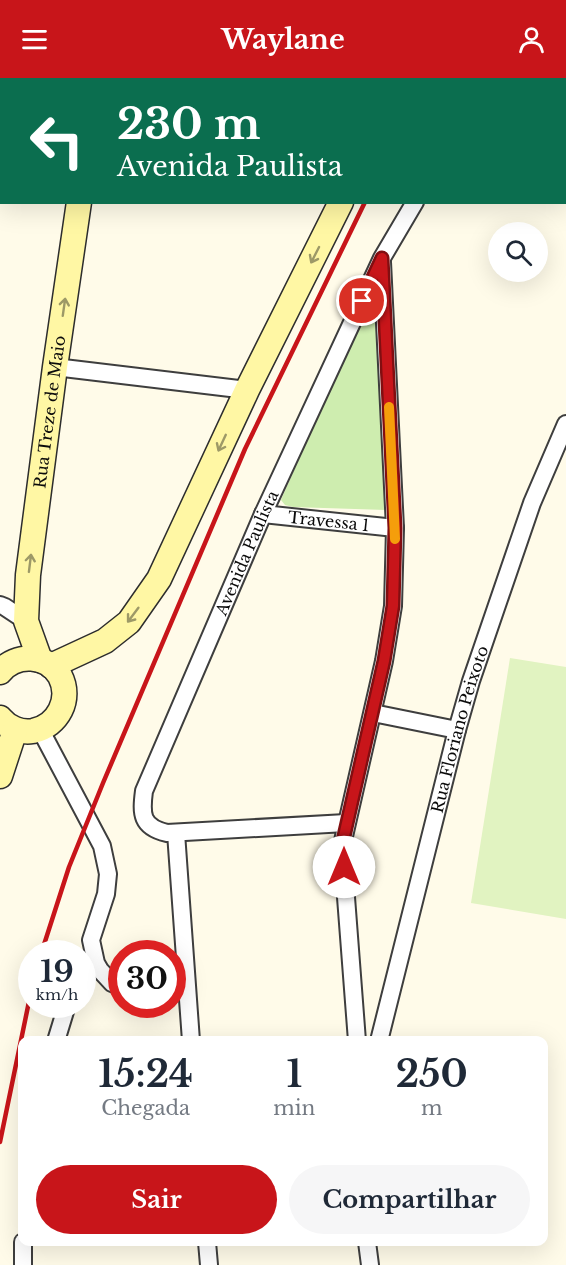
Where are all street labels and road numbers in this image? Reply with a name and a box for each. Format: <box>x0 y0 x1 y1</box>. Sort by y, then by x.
street label: Rua Treze de Maio <box>29 334 69 490</box>
street label: Avenida Paulista <box>210 487 283 619</box>
street label: Travessa 1 <box>287 507 370 535</box>
street label: Rua Floriano Peixoto <box>427 643 492 815</box>

